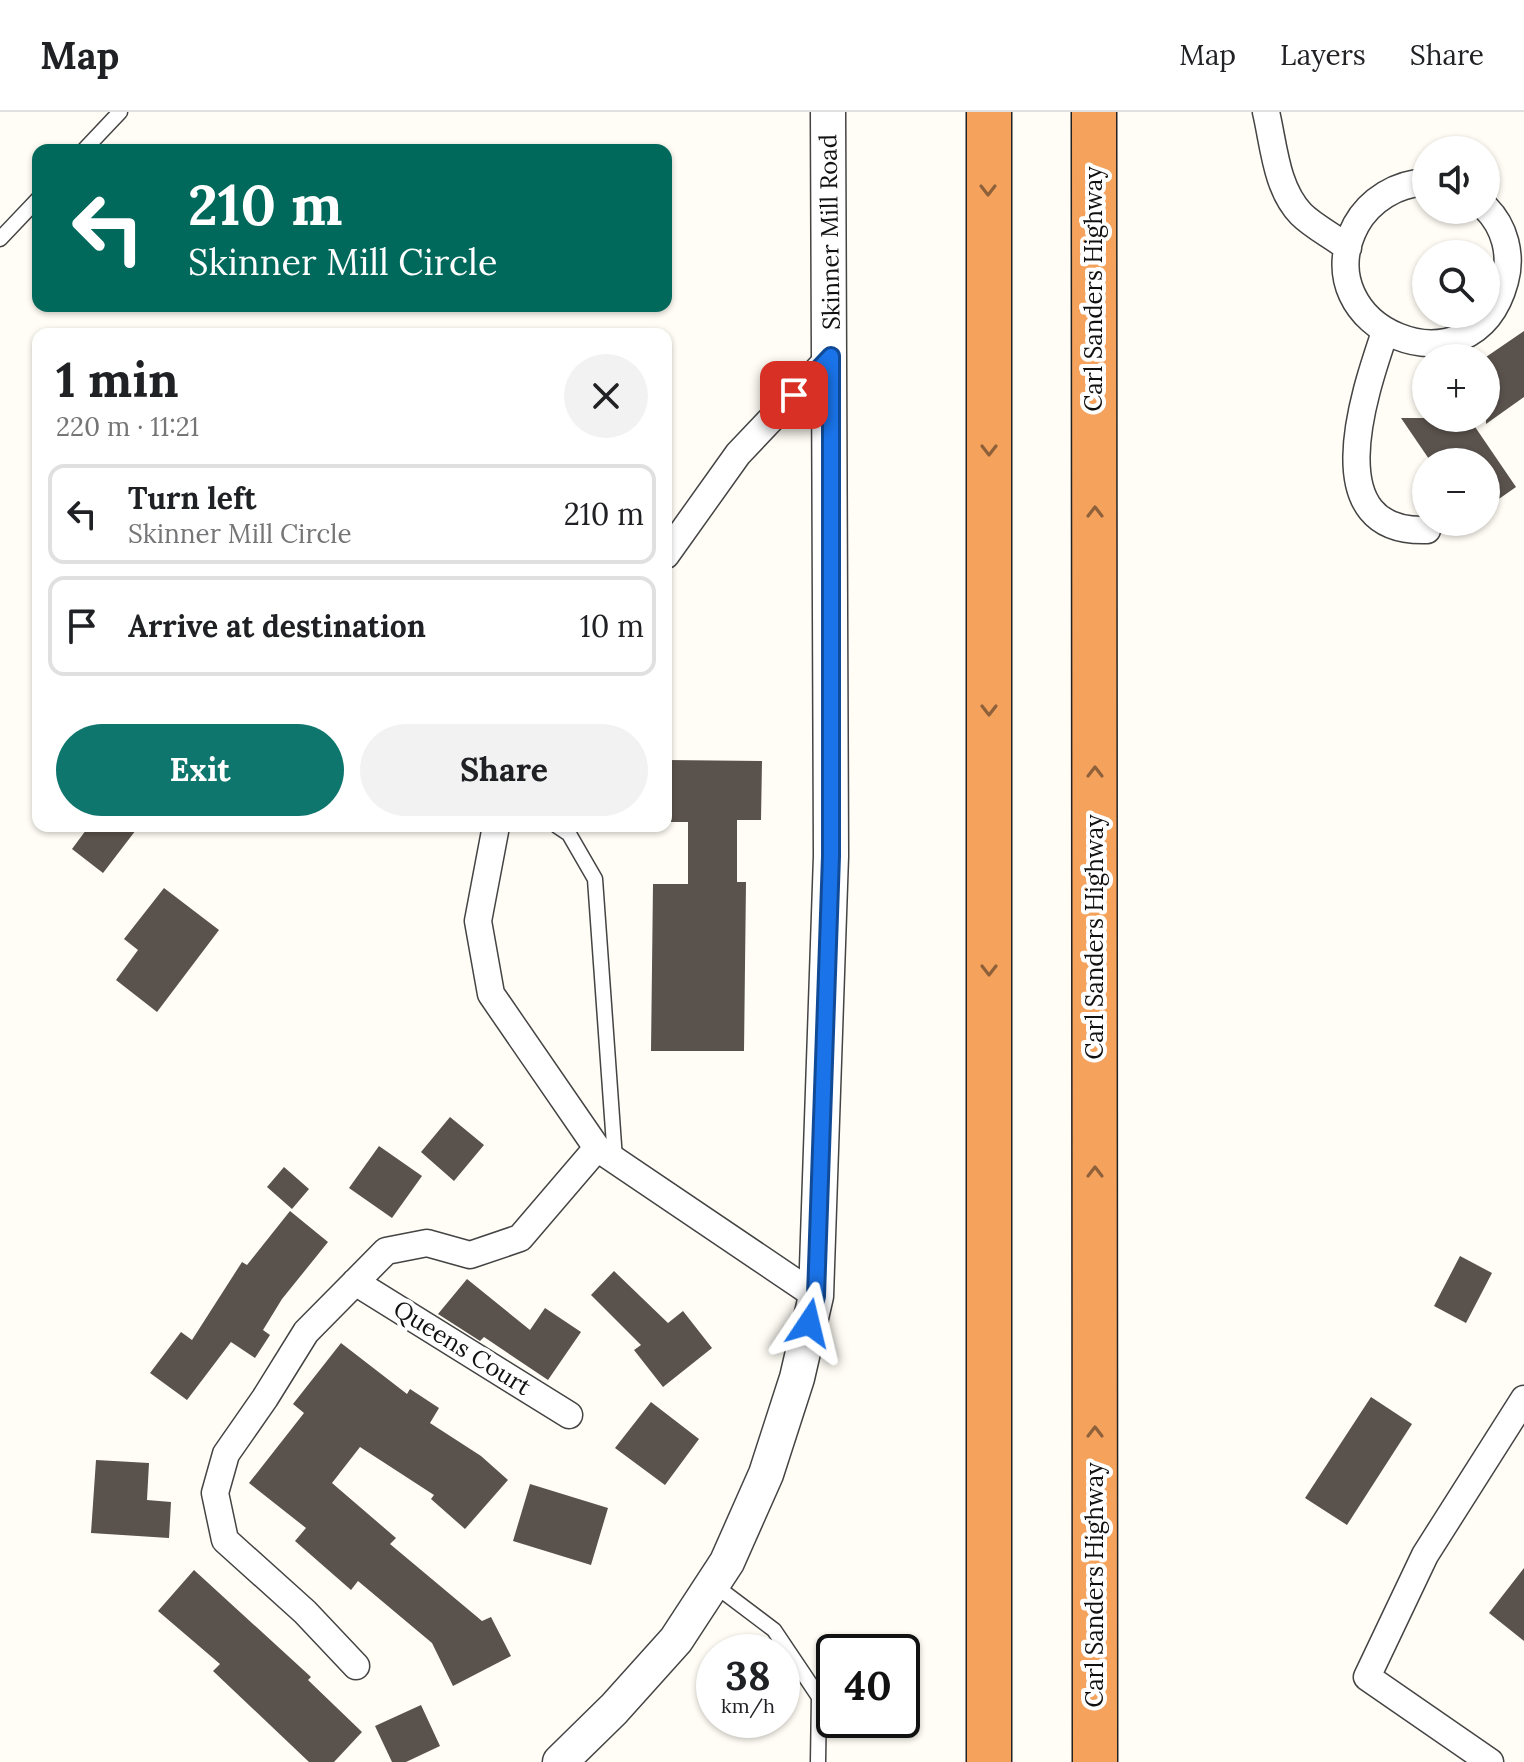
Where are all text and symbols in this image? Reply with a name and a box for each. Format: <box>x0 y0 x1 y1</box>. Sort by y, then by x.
text: Map <box>40 31 119 79</box>
text: Map <box>1179 37 1236 73</box>
text: Layers <box>1280 37 1366 73</box>
text: Share <box>1410 37 1484 73</box>
street label: Skinner Mill Road <box>812 134 847 330</box>
map controls <box>1412 136 1500 536</box>
button: sound <box>1412 136 1500 224</box>
street label: Carl Sanders Highway <box>1078 166 1109 412</box>
text: 210 m <box>188 169 342 240</box>
icon: left <box>56 176 160 280</box>
one-way arrow <box>979 184 997 197</box>
text: Skinner Mill Circle <box>188 239 497 285</box>
button: search <box>1412 240 1500 328</box>
button: + <box>1412 344 1500 432</box>
text: 1 min <box>56 349 179 410</box>
button: close <box>564 354 648 438</box>
pin <box>760 361 828 429</box>
icon: arrive <box>772 373 816 417</box>
text: 220 m · 11:21 <box>56 410 199 443</box>
one-way arrow <box>980 444 998 457</box>
button: − <box>1412 448 1500 536</box>
text: Turn left <box>128 479 256 517</box>
icon: left <box>60 492 104 536</box>
text: 210 m <box>564 495 644 533</box>
one-way arrow <box>1086 505 1104 518</box>
text: Skinner Mill Circle <box>128 517 351 550</box>
icon: arrive <box>60 604 104 648</box>
text: Arrive at destination <box>128 607 426 645</box>
text: 10 m <box>580 607 644 645</box>
one-way arrow <box>980 704 998 717</box>
button: Exit <box>56 724 344 816</box>
button: Share <box>360 724 648 816</box>
one-way arrow <box>1086 765 1104 778</box>
street label: Carl Sanders Highway <box>1079 814 1110 1060</box>
one-way arrow <box>980 964 998 977</box>
one-way arrow <box>1086 1165 1104 1178</box>
position arrow <box>767 1281 851 1365</box>
street label: Queens Court <box>388 1293 537 1403</box>
one-way arrow <box>1086 1425 1104 1438</box>
street label: Carl Sanders Highway <box>1079 1462 1110 1708</box>
speed limit sign: 40 <box>816 1634 920 1738</box>
text: 38 <box>725 1650 771 1701</box>
text: km/h <box>721 1693 775 1718</box>

